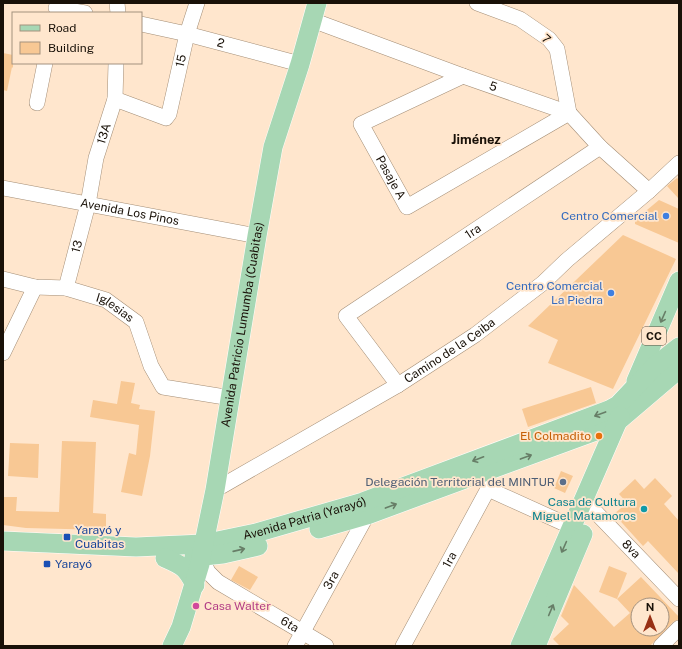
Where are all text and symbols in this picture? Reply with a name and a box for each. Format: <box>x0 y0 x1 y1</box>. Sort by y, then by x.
legend <box>12 12 142 64</box>
text: Road <box>48 21 76 35</box>
street label: 7 <box>539 31 553 47</box>
street label: 2 <box>216 35 226 51</box>
text: Building <box>48 41 94 55</box>
street label: 15 <box>173 53 189 68</box>
street label: 5 <box>487 79 499 95</box>
street label: 13A <box>94 121 114 146</box>
district label: Jiménez <box>451 132 501 147</box>
street label: Pasaje A <box>373 153 409 202</box>
street label: Avenida Los Pinos <box>79 196 180 228</box>
place label: Centro Comercial <box>561 209 658 223</box>
marker: Centro Comercial <box>661 211 671 221</box>
street label: Avenida Patricio Lumumba (Cuabitas) <box>219 221 266 428</box>
street label: 1ra <box>463 221 484 242</box>
street label: 13 <box>69 239 85 254</box>
place label: Centro Comercial La Piedra <box>506 279 603 307</box>
marker: Centro Comercial La Piedra <box>606 288 616 298</box>
street label: Iglesias <box>94 290 136 325</box>
one-way arrow <box>659 310 666 322</box>
street label: Camino de la Ceiba <box>402 315 498 386</box>
road number: CC <box>642 327 666 345</box>
one-way arrow <box>595 410 607 418</box>
place label: El Colmadito <box>520 429 591 443</box>
marker: El Colmadito <box>594 431 604 441</box>
one-way arrow <box>520 452 532 460</box>
one-way arrow <box>473 455 485 463</box>
place label: Delegación Territorial del MINTUR <box>365 475 555 489</box>
marker: Delegación Territorial del MINTUR <box>558 477 568 487</box>
street label: Avenida Patria (Yarayó) <box>242 494 368 543</box>
place label: Casa de Cultura Miguel Matamoros <box>532 495 636 523</box>
one-way arrow <box>384 502 396 510</box>
marker: Casa de Cultura Miguel Matamoros <box>639 504 649 514</box>
place label: Yarayó y Cuabitas <box>75 523 124 551</box>
marker: Yarayó y Cuabitas <box>62 532 72 542</box>
street label: 8va <box>619 537 643 561</box>
one-way arrow <box>559 540 567 552</box>
one-way arrow <box>232 546 245 554</box>
street label: 1ra <box>440 549 460 570</box>
place label: Yarayó <box>55 557 92 571</box>
marker: Yarayó <box>42 559 52 569</box>
street label: 3ra <box>320 569 342 592</box>
north arrow <box>630 597 670 637</box>
place label: Casa Walter <box>204 599 271 613</box>
marker: Casa Walter <box>191 601 201 611</box>
text: N <box>646 601 654 613</box>
one-way arrow <box>548 604 556 616</box>
street label: 6ta <box>278 614 301 635</box>

